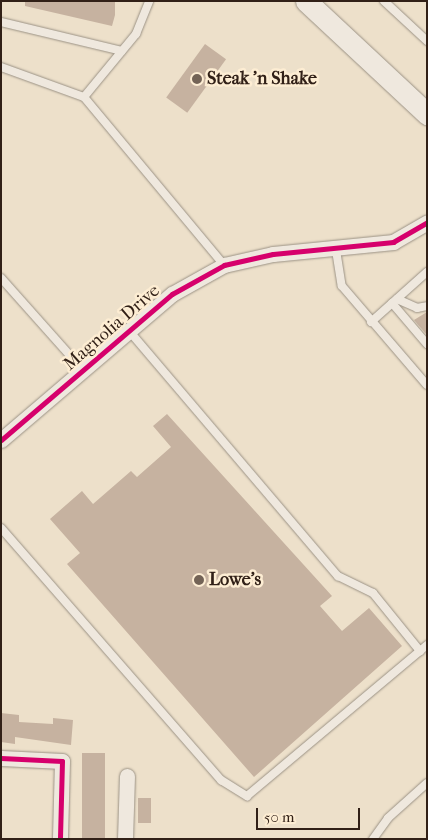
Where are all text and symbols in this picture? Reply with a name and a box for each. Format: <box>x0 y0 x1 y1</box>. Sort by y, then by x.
place label: Steak 'n Shake <box>207 68 317 90</box>
marker: Steak 'n Shake <box>191 73 203 85</box>
street label: Magnolia Drive <box>60 280 164 376</box>
place label: Lowe's <box>209 569 261 591</box>
marker: Lowe's <box>193 574 205 586</box>
scale bar <box>258 798 362 830</box>
text: 50 m <box>264 808 294 826</box>

